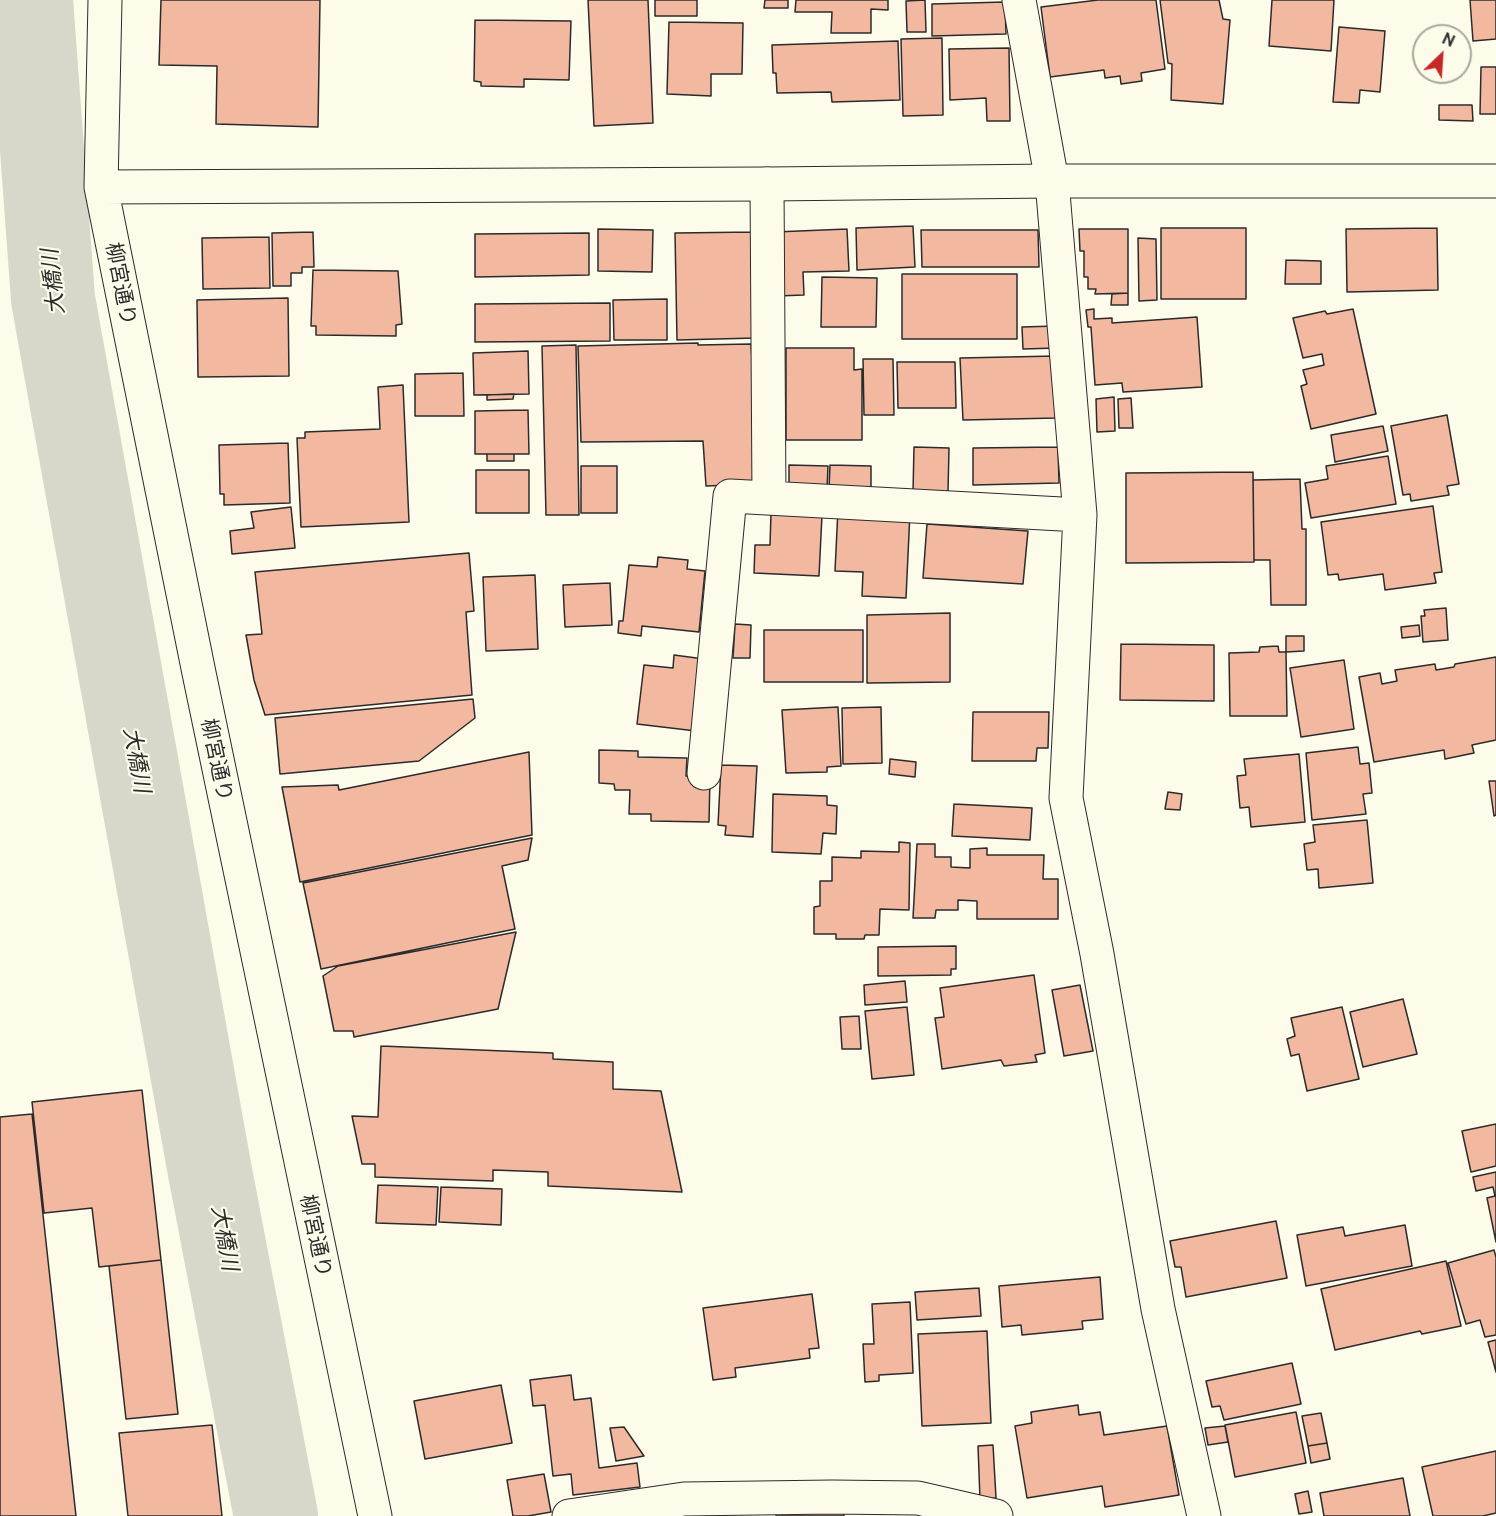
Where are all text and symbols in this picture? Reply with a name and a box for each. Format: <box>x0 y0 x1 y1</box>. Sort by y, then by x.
north arrow <box>1412 24 1472 84</box>
text: N <box>1440 29 1458 50</box>
street label: 柳宮通り <box>101 240 141 328</box>
water label: 大橋川 <box>36 248 70 316</box>
street label: 柳宮通り <box>196 716 238 804</box>
water label: 大橋川 <box>118 725 156 795</box>
street label: 柳宮通り <box>295 1192 337 1280</box>
water label: 大橋川 <box>206 1203 244 1273</box>

